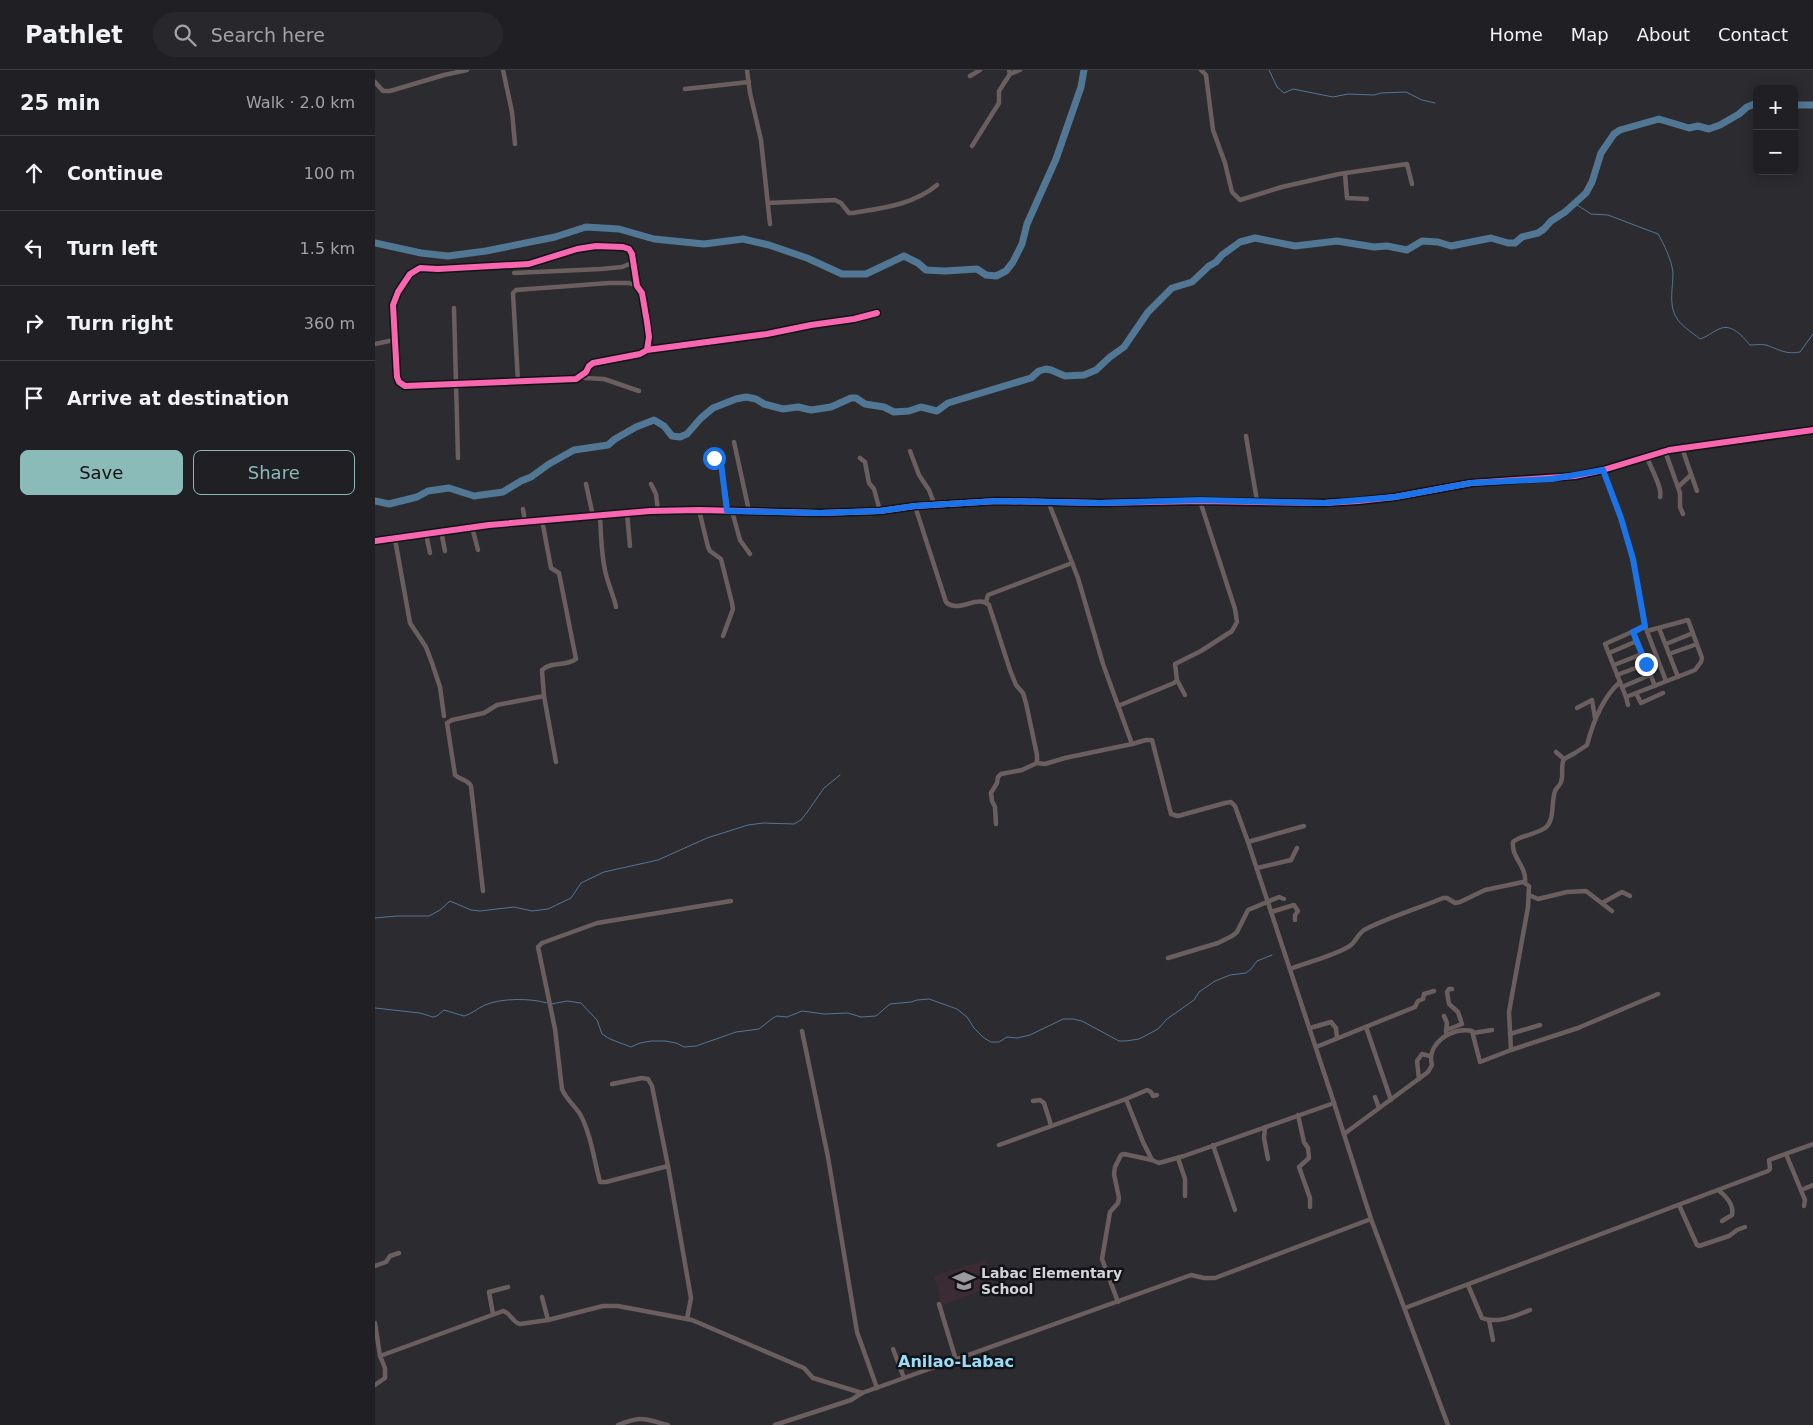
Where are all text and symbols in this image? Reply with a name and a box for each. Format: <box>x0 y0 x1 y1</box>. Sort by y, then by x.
search box <box>153 12 503 57</box>
text: Pathlet <box>25 21 123 49</box>
icon: search <box>171 21 199 49</box>
text: Search here <box>211 24 325 46</box>
text: Home <box>1490 24 1543 45</box>
text: Map <box>1571 24 1609 45</box>
text: About <box>1637 24 1690 45</box>
text: Contact <box>1718 24 1788 45</box>
map controls <box>1753 85 1798 175</box>
button: + <box>1753 85 1798 130</box>
text: 25 min <box>20 91 101 115</box>
text: Walk · 2.0 km <box>246 93 355 112</box>
button: − <box>1753 130 1798 175</box>
icon: ahead <box>20 159 48 187</box>
text: Continue <box>67 162 163 184</box>
text: 100 m <box>304 164 355 183</box>
icon: left <box>20 234 48 262</box>
text: Turn left <box>67 237 158 259</box>
text: 1.5 km <box>300 239 355 258</box>
icon: right <box>20 309 48 337</box>
text: Turn right <box>67 312 173 334</box>
text: 360 m <box>304 314 355 333</box>
icon: arrive <box>20 384 48 412</box>
text: Arrive at destination <box>67 387 289 409</box>
route start <box>703 447 726 470</box>
button: Save <box>20 450 183 495</box>
button: Share <box>193 450 355 495</box>
route end <box>1635 653 1658 676</box>
place label: Labac Elementary School <box>981 1265 1122 1297</box>
school or university icon: Labac Elementary School <box>951 1268 977 1294</box>
district label: Anilao-Labac <box>898 1352 1014 1371</box>

